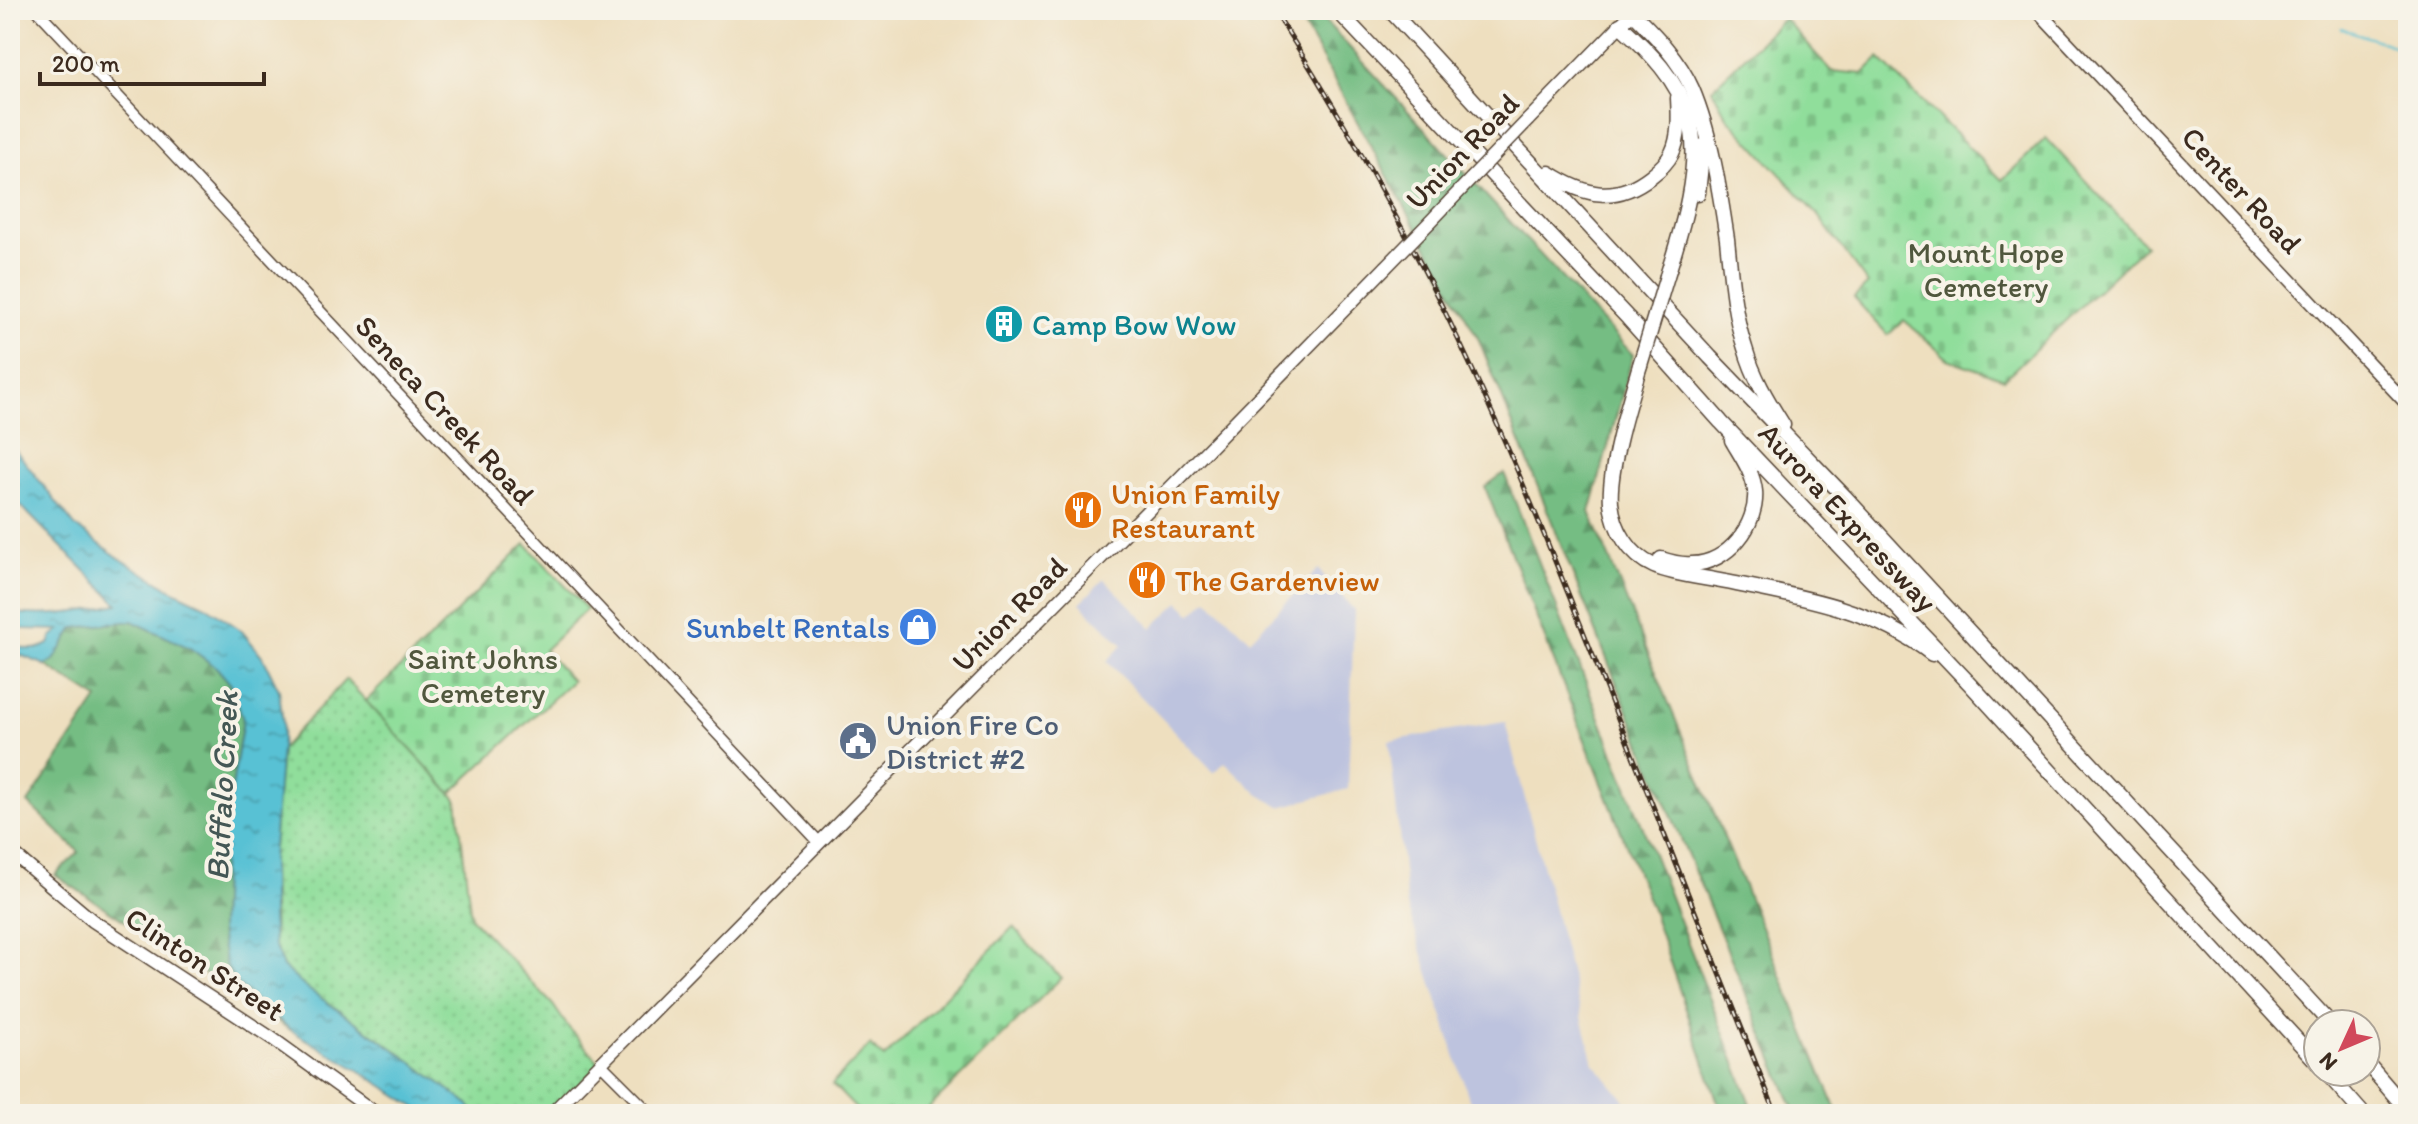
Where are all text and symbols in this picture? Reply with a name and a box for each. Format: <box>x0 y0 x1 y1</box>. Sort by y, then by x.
scale bar <box>40 36 264 86</box>
text: 200 m <box>52 49 120 78</box>
street label: Union Road <box>1397 85 1527 217</box>
street label: Center Road <box>2174 119 2310 262</box>
park label: Mount Hope Cemetery <box>1908 234 2064 305</box>
building icon: Camp Bow Wow <box>983 303 1025 345</box>
place label: Camp Bow Wow <box>1032 306 1236 343</box>
street label: Seneca Creek Road <box>348 307 542 513</box>
street label: Aurora Expressway <box>1751 415 1945 619</box>
place label: Union Family Restaurant <box>1111 475 1280 546</box>
restaurant icon: Union Family Restaurant <box>1062 489 1104 531</box>
street label: Union Road <box>944 549 1074 679</box>
restaurant icon: The Gardenview <box>1126 559 1168 601</box>
place label: The Gardenview <box>1175 562 1380 599</box>
shop icon: Sunbelt Rentals <box>897 606 939 648</box>
place label: Sunbelt Rentals <box>686 609 890 646</box>
park label: Saint Johns Cemetery <box>408 640 558 711</box>
water label: Buffalo Creek <box>198 689 246 882</box>
place label: Union Fire Co District #2 <box>886 706 1059 777</box>
public building icon: Union Fire Co District #2 <box>837 720 879 762</box>
street label: Clinton Street <box>119 899 291 1029</box>
north arrow <box>2302 1008 2382 1088</box>
text: N <box>2313 1047 2343 1076</box>

